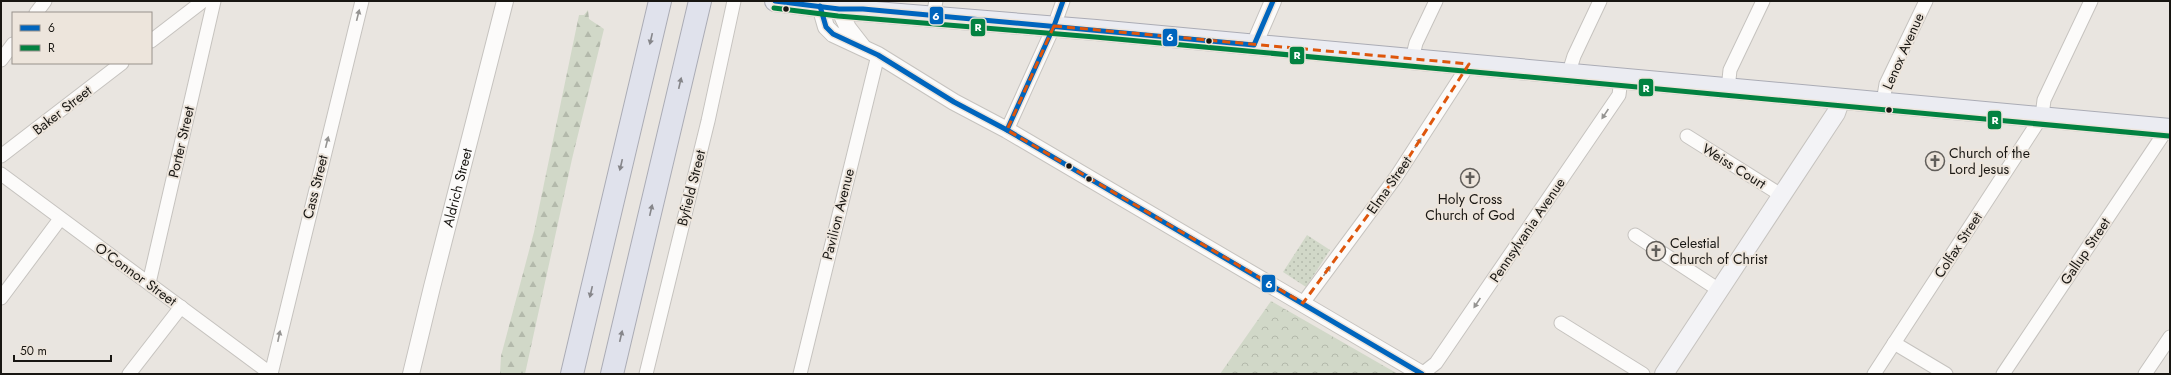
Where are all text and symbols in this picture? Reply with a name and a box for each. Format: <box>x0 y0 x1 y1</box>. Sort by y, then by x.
unlabelled marker <box>781 4 791 14</box>
line badge: 6 <box>929 6 944 25</box>
text: 6 <box>932 8 940 24</box>
one-way arrow <box>355 9 361 21</box>
street label: Lenox Avenue <box>1877 9 1929 93</box>
legend <box>12 12 152 64</box>
line badge: R <box>970 18 986 37</box>
text: 6 <box>48 19 55 37</box>
text: R <box>974 19 982 35</box>
line badge: 6 <box>1162 28 1178 47</box>
text: 6 <box>1166 29 1174 45</box>
one-way arrow <box>647 33 653 45</box>
unlabelled marker <box>1204 36 1214 46</box>
text: R <box>48 39 55 57</box>
line badge: R <box>1289 46 1305 65</box>
text: R <box>1293 47 1301 63</box>
one-way arrow <box>678 77 684 89</box>
line badge: R <box>1638 78 1654 97</box>
street label: Baker Street <box>28 80 96 139</box>
text: R <box>1642 80 1650 96</box>
street label: Porter Street <box>163 104 199 180</box>
unlabelled marker <box>1884 105 1894 115</box>
one-way arrow <box>1601 109 1609 119</box>
line badge: R <box>1987 110 2002 130</box>
text: R <box>1991 112 1999 128</box>
one-way arrow <box>324 135 330 148</box>
one-way arrow <box>1414 137 1422 148</box>
street label: Weiss Court <box>1698 138 1770 194</box>
place label: Church of the Lord Jesus <box>1949 143 2030 179</box>
street label: Aldrich Street <box>438 146 477 229</box>
street label: Byfield Street <box>672 147 710 228</box>
church icon: Church of the Lord Jesus <box>1924 150 1946 172</box>
street label: Cass Street <box>297 152 333 221</box>
street label: Elma Street <box>1362 152 1417 218</box>
one-way arrow <box>618 160 624 172</box>
unlabelled marker <box>1064 161 1074 171</box>
street label: Pavilion Avenue <box>817 166 859 262</box>
church icon: Holy Cross Church of God <box>1459 167 1481 189</box>
unlabelled marker <box>1084 174 1094 184</box>
street label: Pennsylvania Avenue <box>1484 174 1570 286</box>
place label: Holy Cross Church of God <box>1425 189 1515 225</box>
one-way arrow <box>648 203 654 216</box>
street label: Colfax Street <box>1929 208 1987 282</box>
street label: Gallup Street <box>2055 213 2115 288</box>
place label: Celestial Church of Christ <box>1670 233 1768 269</box>
street label: O'Connor Street <box>91 238 181 311</box>
church icon: Celestial Church of Christ <box>1645 240 1667 262</box>
one-way arrow <box>1322 266 1331 277</box>
line badge: 6 <box>1261 274 1276 293</box>
text: 6 <box>1265 276 1273 292</box>
one-way arrow <box>588 286 594 298</box>
one-way arrow <box>1473 297 1481 308</box>
one-way arrow <box>277 330 283 342</box>
one-way arrow <box>618 330 624 342</box>
scale bar <box>14 337 111 363</box>
text: 50 m <box>20 342 47 360</box>

